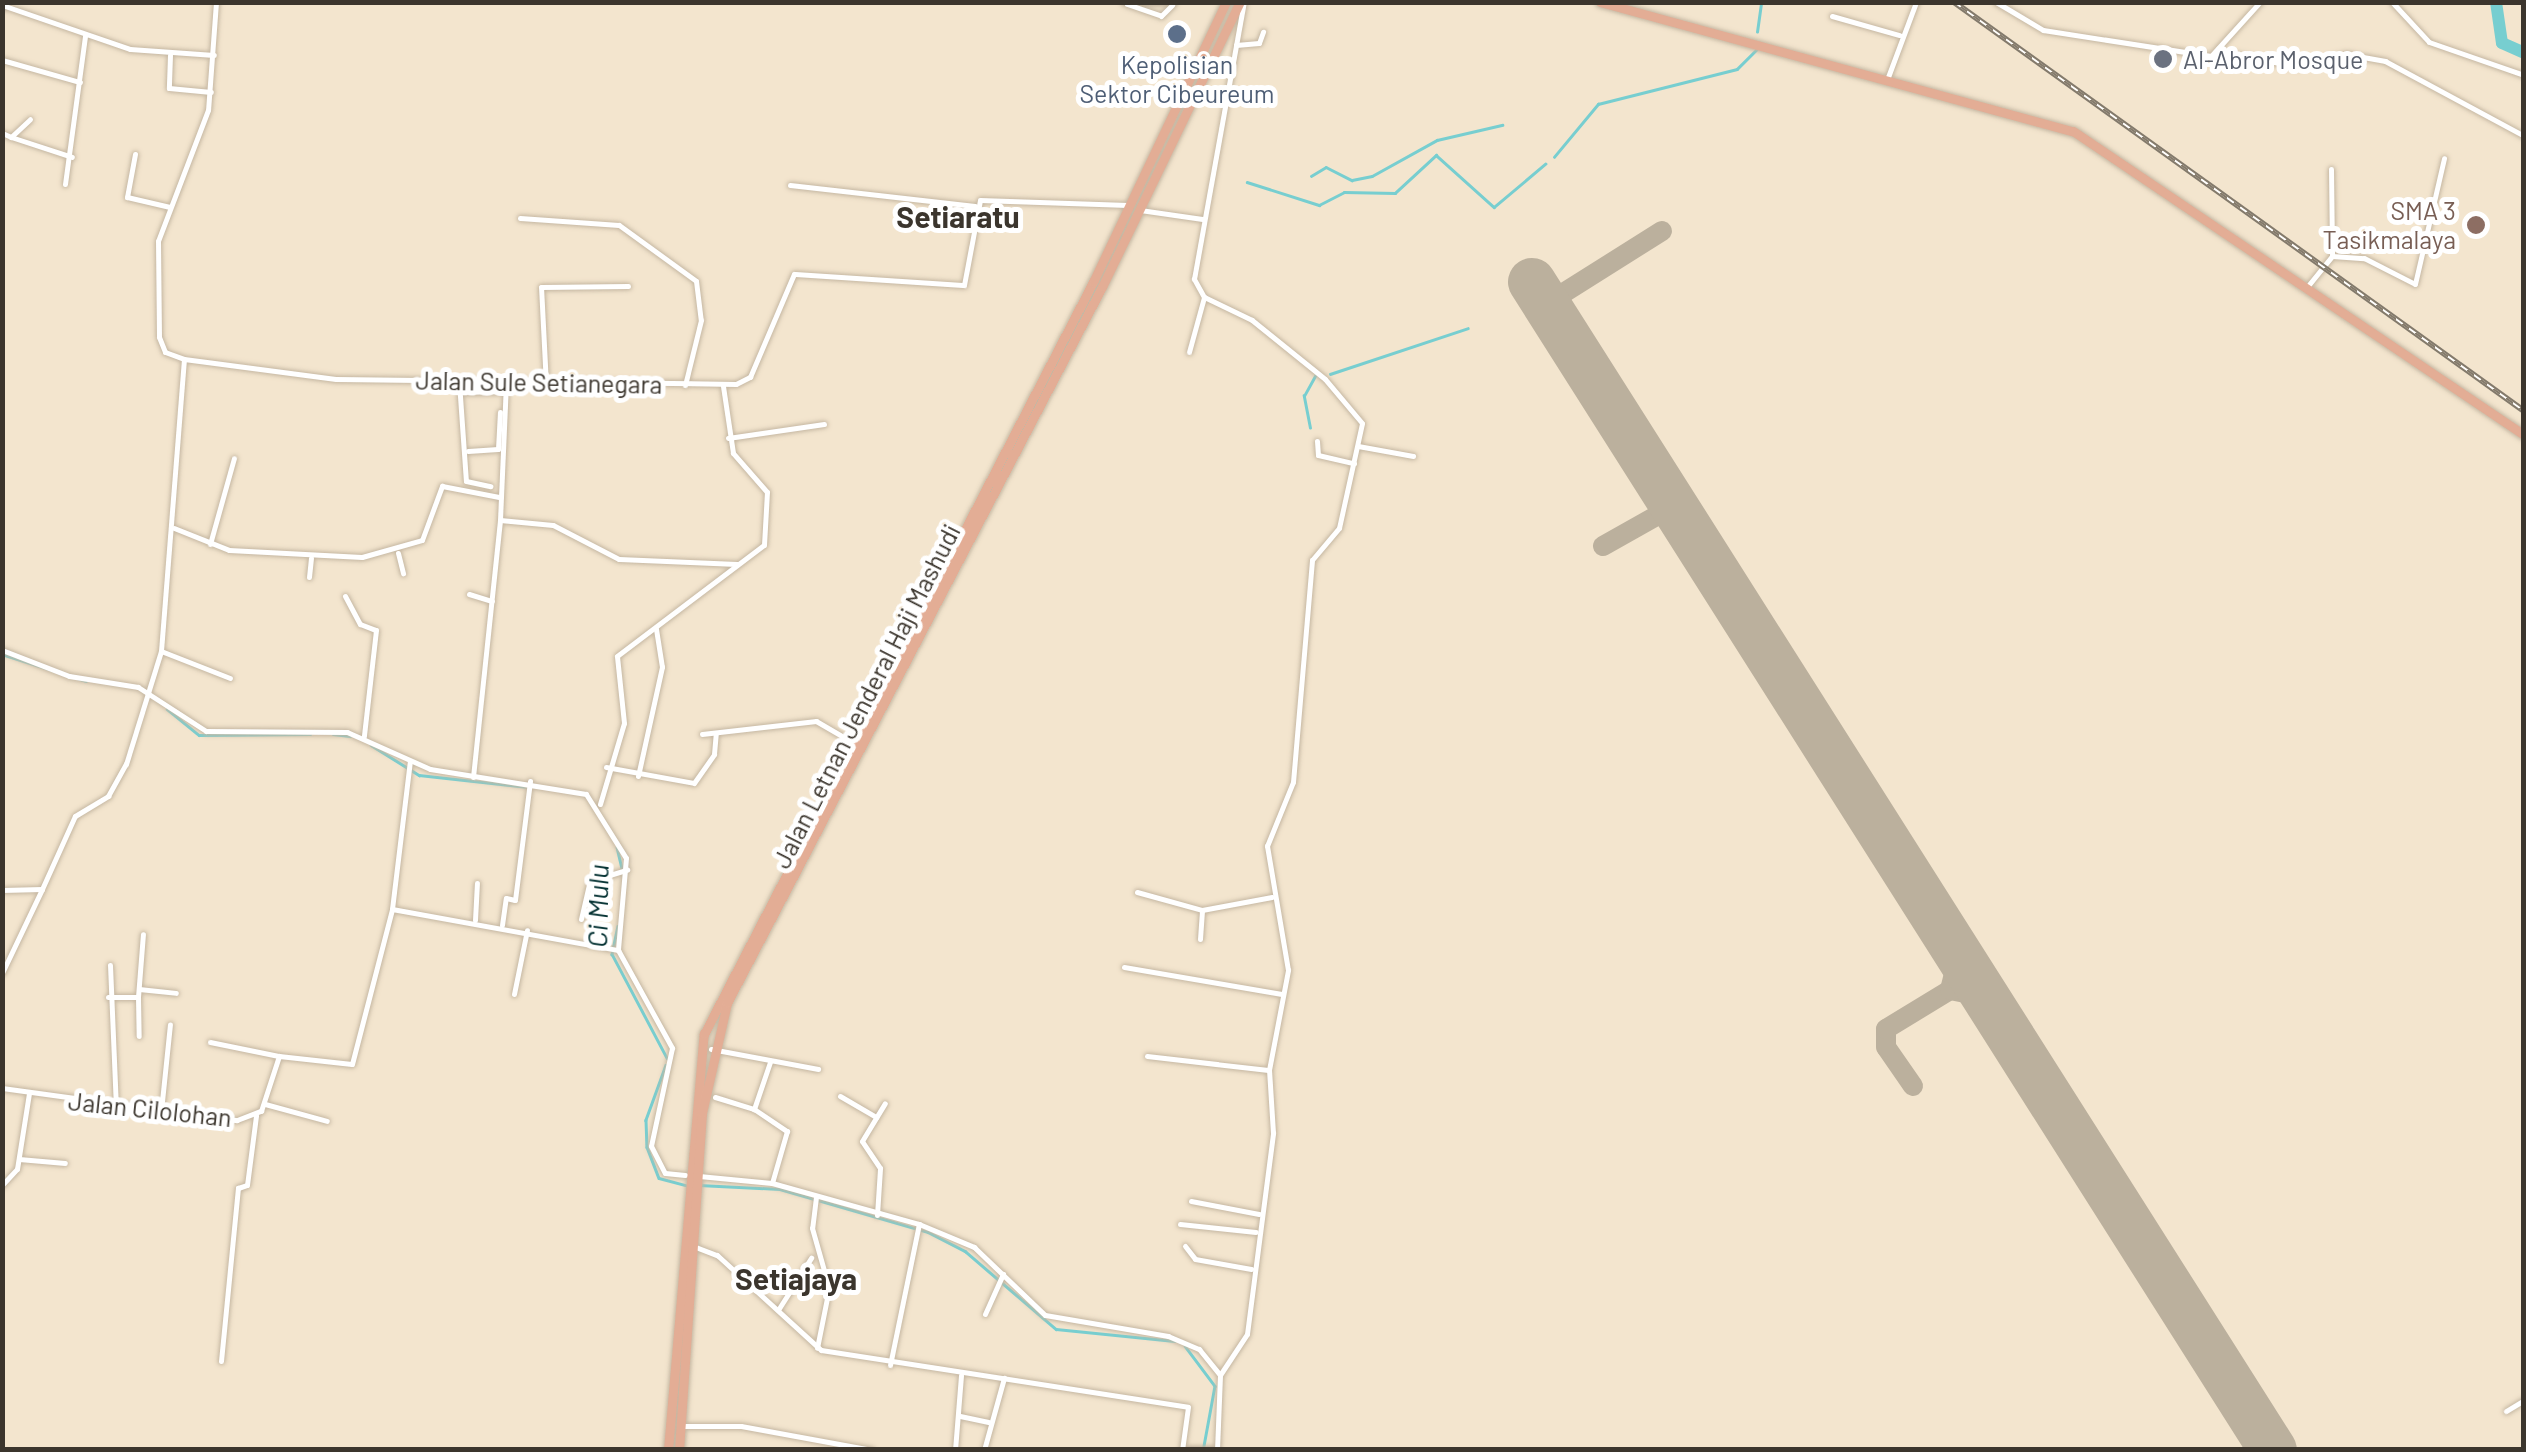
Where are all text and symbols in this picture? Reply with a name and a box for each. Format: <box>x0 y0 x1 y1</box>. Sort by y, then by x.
marker: Kepolisian Sektor Cibeureum <box>1166 23 1188 45</box>
place label: Al-Abror Mosque <box>2183 44 2363 74</box>
marker: Al-Abror Mosque <box>2152 48 2174 70</box>
place label: Kepolisian Sektor Cibeureum <box>1079 50 1275 109</box>
place label: SMA 3 Tasikmalaya <box>2323 196 2456 255</box>
district label: Setiaratu <box>896 198 1020 234</box>
marker: SMA 3 Tasikmalaya <box>2465 214 2487 236</box>
street label: Jalan Sule Setianegara <box>415 365 663 399</box>
street label: Jalan Letnan Jenderal Haji Mashudi <box>766 519 966 873</box>
water label: Ci Mulu <box>579 864 615 948</box>
street label: Jalan Cilolohan <box>67 1085 233 1133</box>
district label: Setiajaya <box>735 1260 857 1296</box>

